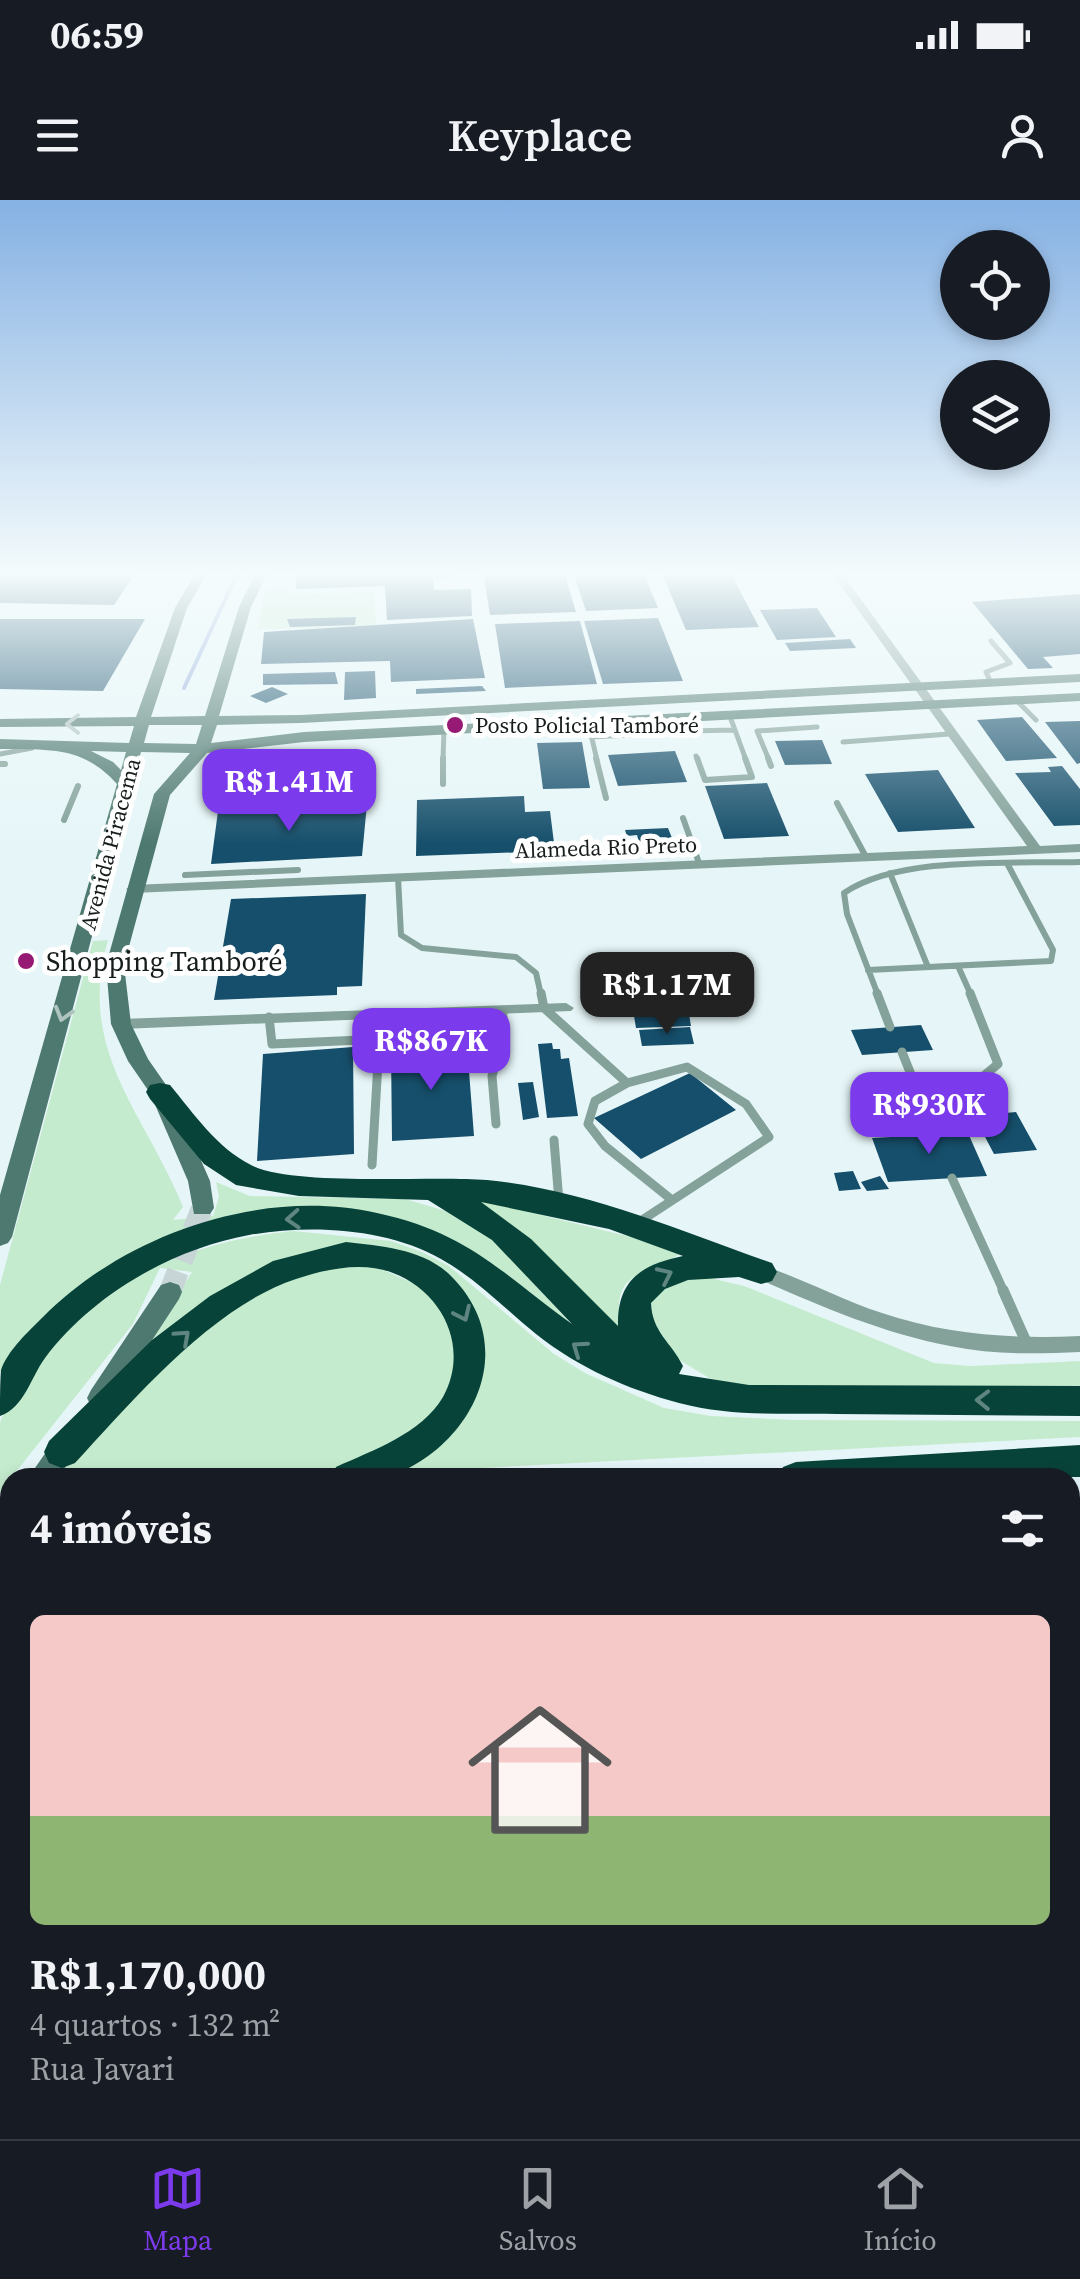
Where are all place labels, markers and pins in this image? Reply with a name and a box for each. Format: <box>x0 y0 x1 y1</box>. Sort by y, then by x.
place label: Posto Policial Tamboré <box>475 710 699 740</box>
marker: Posto Policial Tamboré <box>444 714 466 736</box>
pin: R$1.41M <box>197 749 381 834</box>
place label: Shopping Tamboré <box>46 942 283 980</box>
marker: Shopping Tamboré <box>15 950 37 972</box>
pin: R$1.17M <box>575 952 759 1037</box>
pin: R$867K <box>350 1008 512 1093</box>
pin: R$930K <box>848 1072 1010 1157</box>

